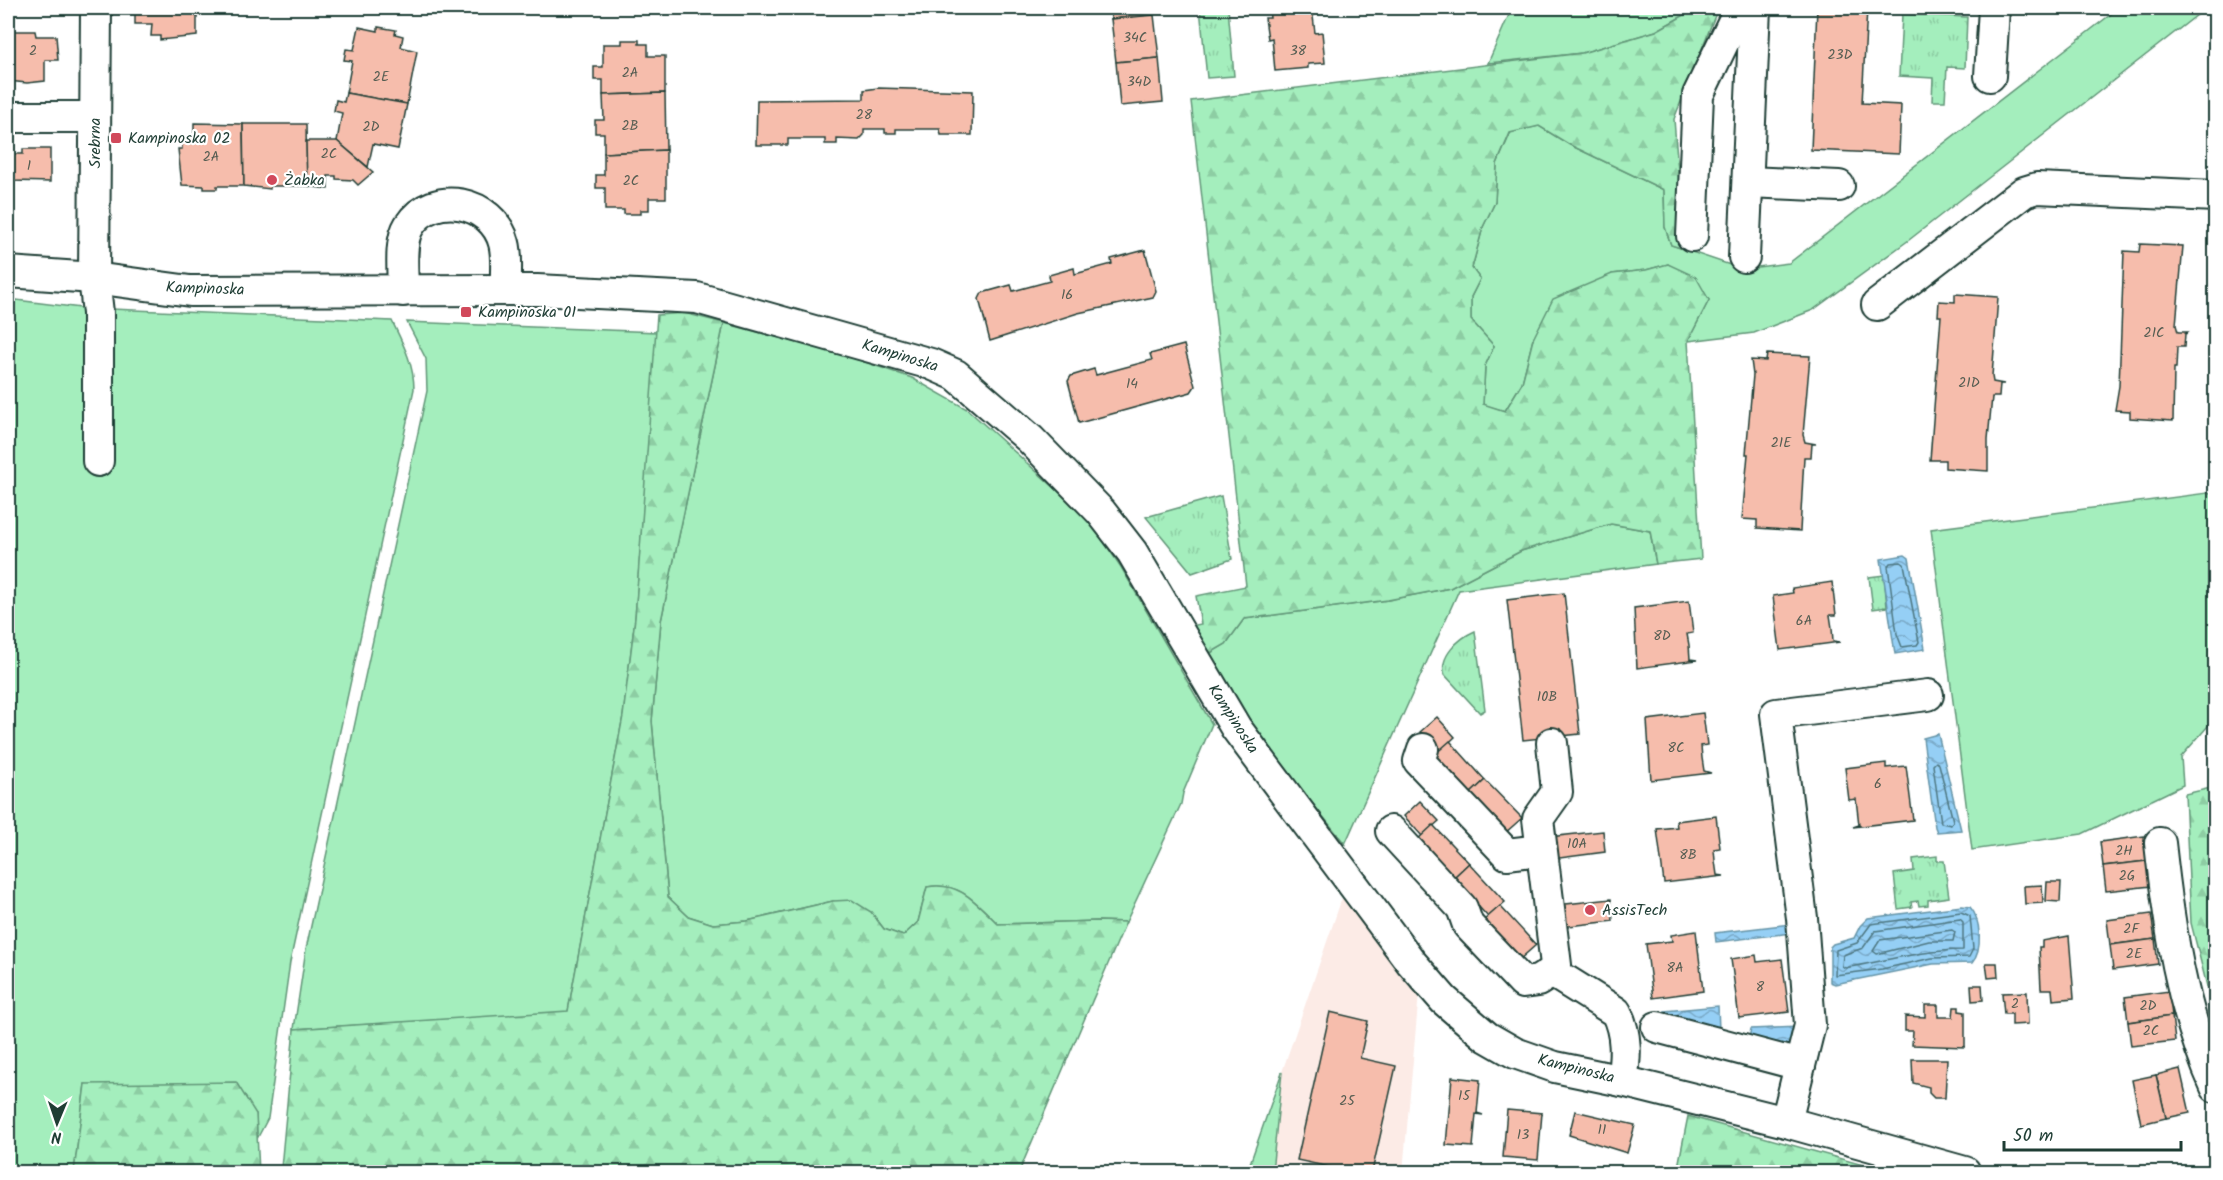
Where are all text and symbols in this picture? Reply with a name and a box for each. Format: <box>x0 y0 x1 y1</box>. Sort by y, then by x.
house number: 34C <box>1123 27 1147 49</box>
house number: 2 <box>29 40 37 62</box>
house number: 38 <box>1290 40 1307 62</box>
house number: 23D <box>1827 44 1853 66</box>
house number: 2A <box>622 62 638 84</box>
house number: 2E <box>373 66 390 88</box>
house number: 34D <box>1127 71 1151 93</box>
house number: 28 <box>856 104 873 126</box>
house number: 2B <box>621 115 639 137</box>
house number: 2D <box>362 116 380 138</box>
street label: Srebrna <box>83 118 108 168</box>
place label: Kampinoska 02 <box>128 126 230 151</box>
marker: Kampinoska 02 <box>109 131 123 145</box>
house number: 2C <box>321 143 337 165</box>
house number: 2A <box>203 146 219 168</box>
house number: 1 <box>27 155 31 177</box>
place label: Żabka <box>284 168 325 193</box>
house number: 2C <box>623 170 639 192</box>
marker: Żabka <box>265 173 279 187</box>
street label: Kampinoska <box>165 275 245 303</box>
house number: 16 <box>1061 284 1073 306</box>
place label: Kampinoska 01 <box>478 300 576 325</box>
marker: Kampinoska 01 <box>459 305 473 319</box>
house number: 21C <box>2144 322 2164 344</box>
street label: Kampinoska <box>859 333 941 379</box>
house number: 21D <box>1958 372 1980 394</box>
house number: 14 <box>1126 373 1138 395</box>
house number: 21E <box>1771 432 1792 454</box>
house number: 6A <box>1796 610 1812 632</box>
house number: 8D <box>1653 625 1671 647</box>
street label: Kampinoska <box>1201 679 1265 759</box>
house number: 10B <box>1537 686 1557 708</box>
house number: 8C <box>1668 737 1684 759</box>
house number: 6 <box>1874 773 1882 795</box>
house number: 10A <box>1567 833 1587 855</box>
house number: 2H <box>2115 840 2133 862</box>
house number: 8B <box>1679 844 1697 866</box>
house number: 2G <box>2119 865 2135 887</box>
place label: AssisTech <box>1602 898 1667 923</box>
marker: AssisTech <box>1583 903 1597 917</box>
house number: 2F <box>2123 918 2140 940</box>
house number: 2E <box>2126 943 2143 965</box>
house number: 8A <box>1667 957 1683 979</box>
house number: 8 <box>1756 976 1765 998</box>
house number: 2 <box>2011 993 2019 1015</box>
house number: 2D <box>2139 995 2157 1017</box>
house number: 2C <box>2143 1020 2159 1042</box>
street label: Kampinoska <box>1535 1047 1617 1091</box>
house number: 15 <box>1458 1085 1471 1107</box>
house number: 25 <box>1339 1090 1356 1112</box>
north arrow <box>27 1093 87 1153</box>
scale bar <box>2004 1114 2181 1152</box>
house number: 11 <box>1598 1119 1606 1141</box>
text: 50 m <box>2013 1122 2053 1151</box>
text: N <box>51 1124 62 1149</box>
house number: 13 <box>1517 1124 1529 1146</box>

